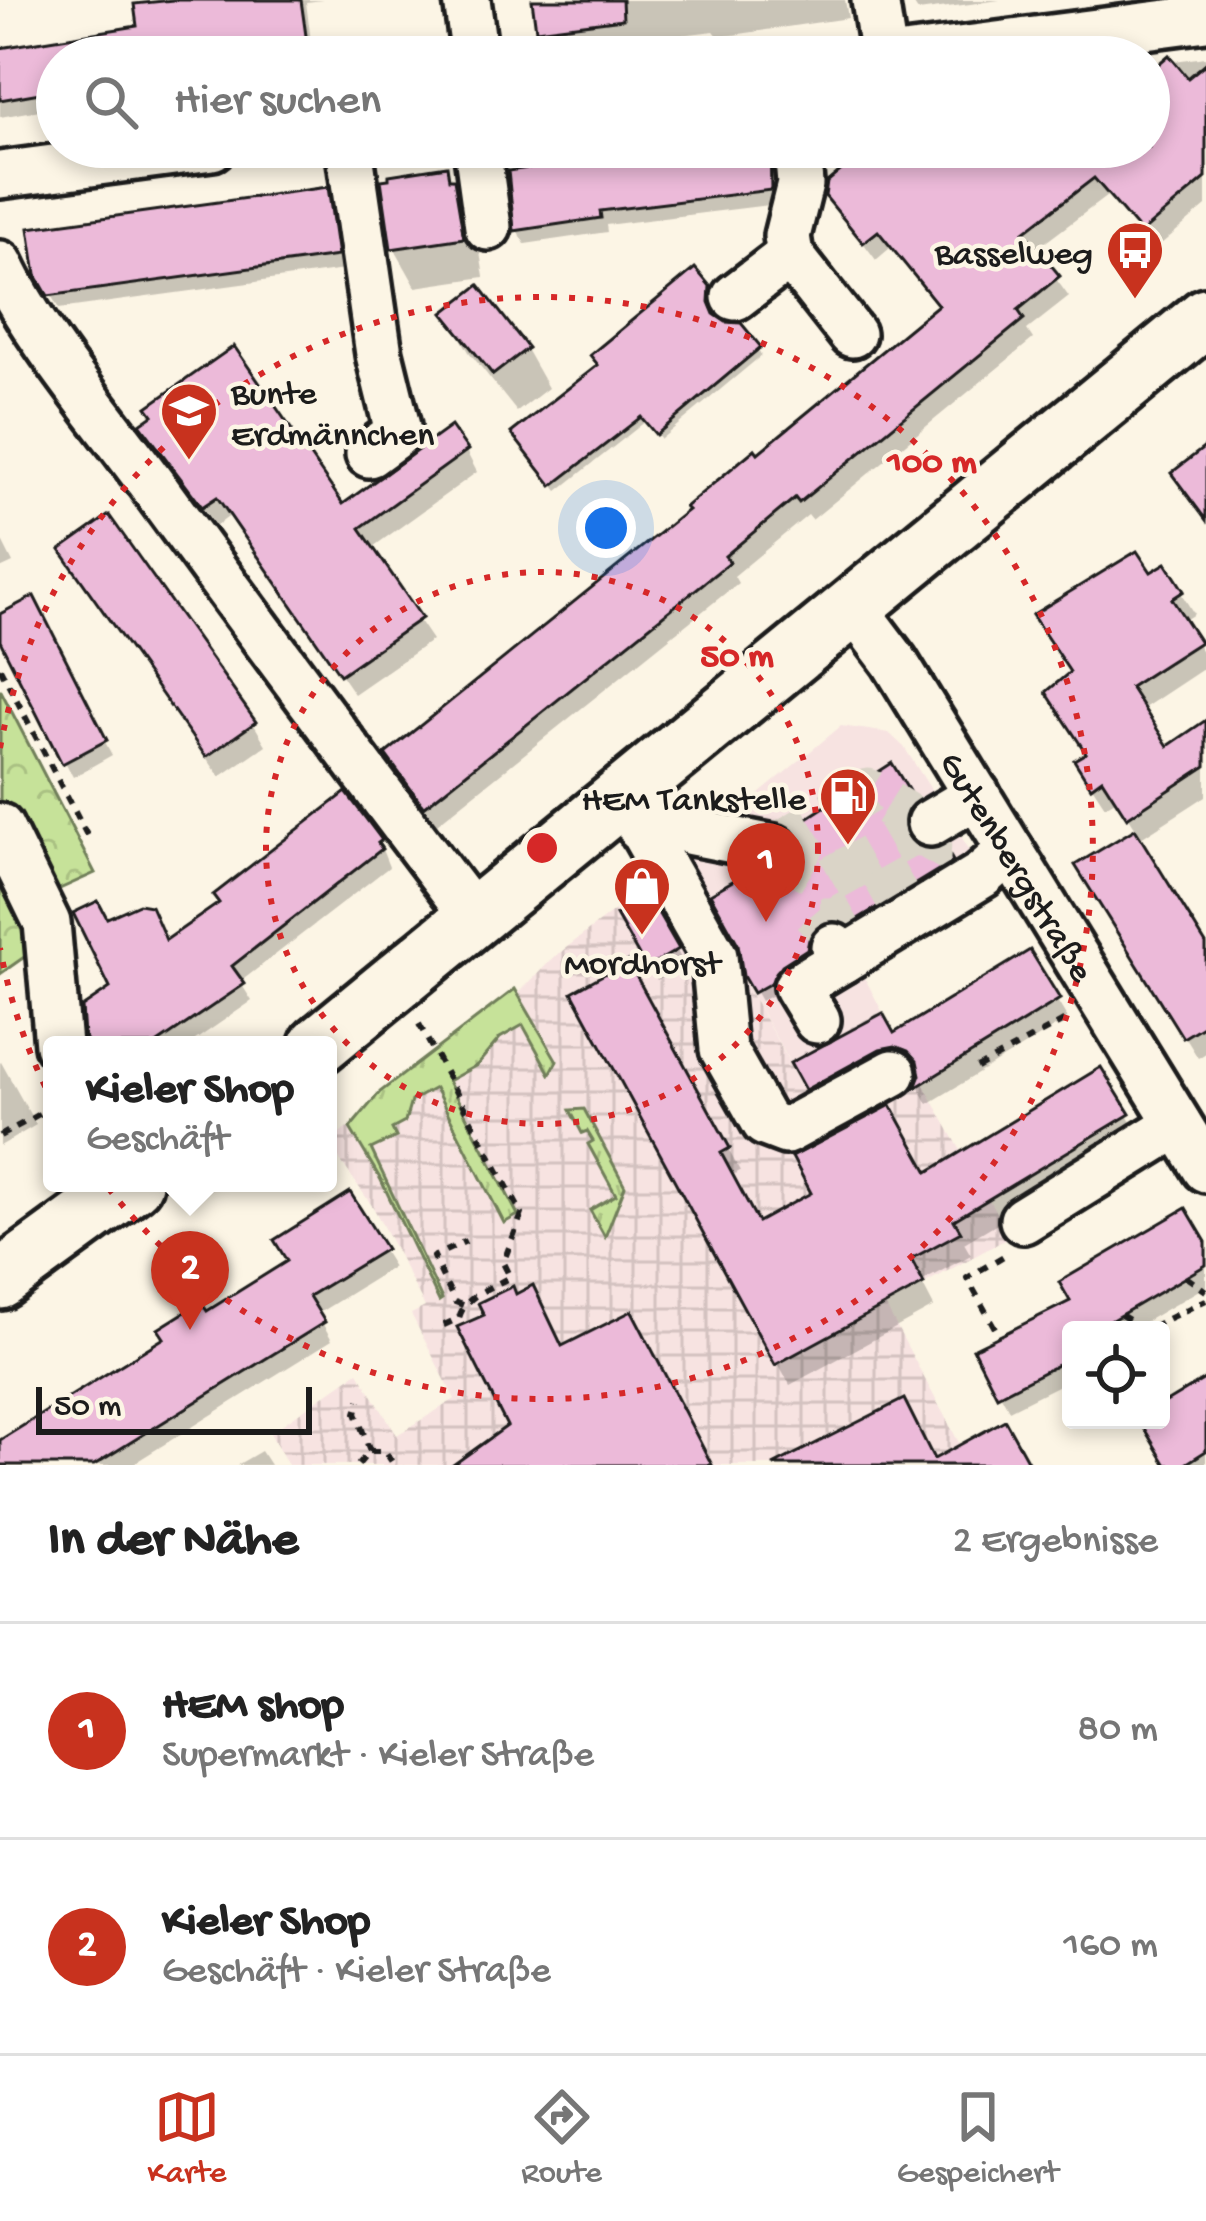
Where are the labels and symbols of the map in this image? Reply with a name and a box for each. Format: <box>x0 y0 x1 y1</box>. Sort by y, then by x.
bus stop icon: Basselweg <box>1104 219 1166 301</box>
place label: Basselweg <box>934 235 1093 278</box>
place label: Bunte Erdmännchen <box>230 375 434 459</box>
school or university icon: Bunte Erdmännchen <box>158 380 220 462</box>
text: 100 m <box>885 443 977 486</box>
your location <box>576 498 636 558</box>
text: 50 m <box>700 637 774 680</box>
street label: Gutenbergstraße <box>927 746 1101 992</box>
fuel station icon: HEM Tankstelle <box>817 765 879 847</box>
place label: HEM Tankstelle <box>582 781 806 824</box>
pin: 1 <box>727 823 805 922</box>
centre of rings <box>521 827 563 869</box>
shop icon: Mordhorst <box>611 855 673 937</box>
place label: Mordhorst <box>564 945 723 988</box>
pin: 2 <box>151 1231 229 1330</box>
scale bar <box>36 1381 312 1434</box>

